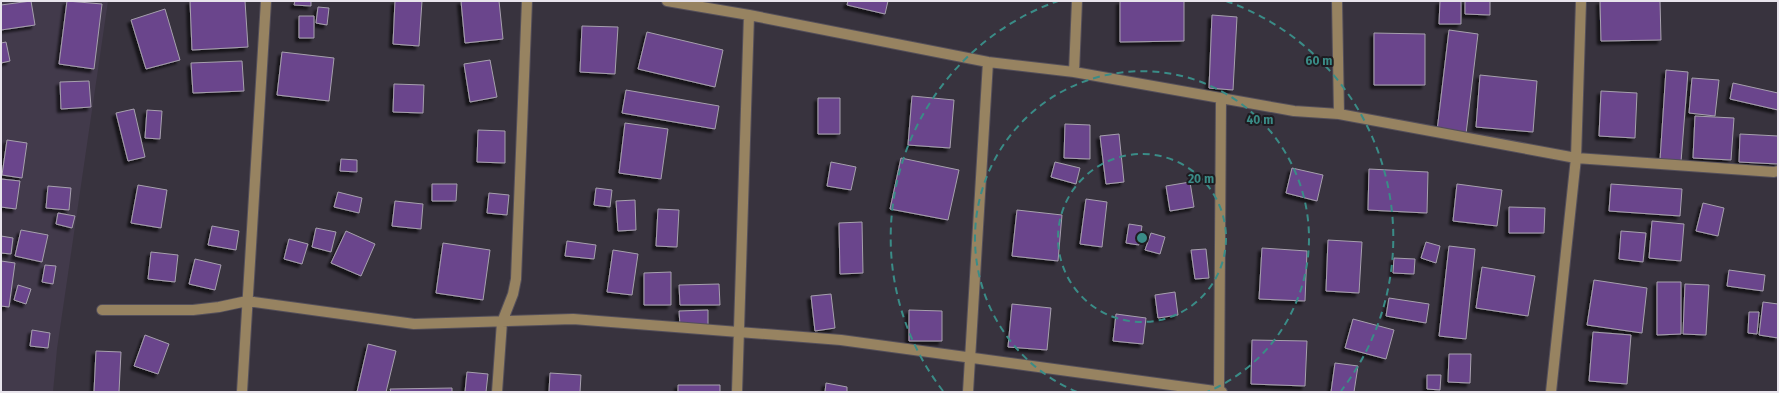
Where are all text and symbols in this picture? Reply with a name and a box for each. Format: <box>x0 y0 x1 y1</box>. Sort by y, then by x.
text: 60 m <box>1306 54 1332 68</box>
text: 40 m <box>1247 113 1273 127</box>
text: 20 m <box>1188 172 1214 186</box>
centre of rings <box>1135 231 1149 245</box>

